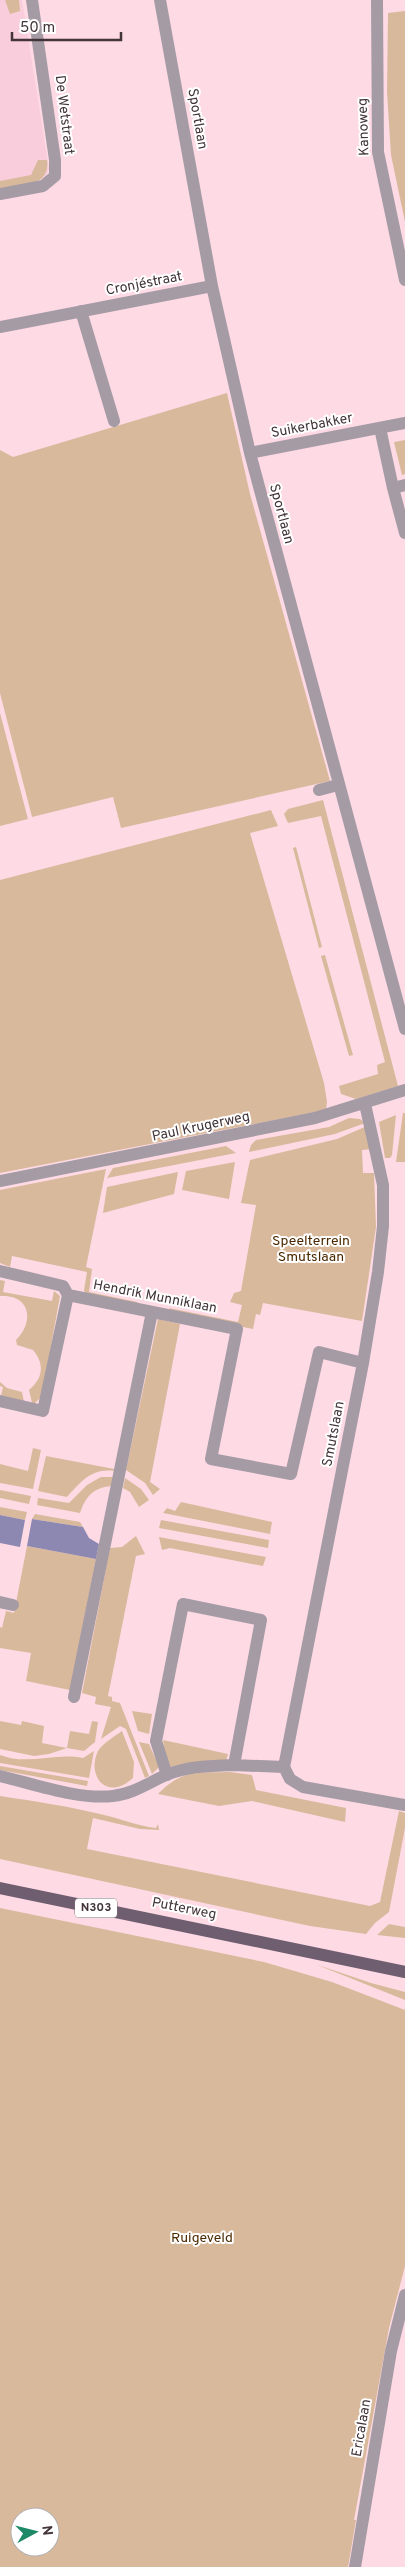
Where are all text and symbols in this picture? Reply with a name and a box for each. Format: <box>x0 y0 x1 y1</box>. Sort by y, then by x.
scale bar <box>12 10 121 42</box>
text: 50 m <box>20 19 55 38</box>
street label: De Wetstraat <box>51 74 77 156</box>
street label: Sportlaan <box>183 87 211 151</box>
street label: Kanoweg <box>354 98 374 156</box>
street label: Cronjéstraat <box>104 268 184 300</box>
street label: Suikerbakker <box>270 410 355 442</box>
street label: Sportlaan <box>265 482 297 546</box>
street label: Paul Krugerweg <box>151 1108 251 1146</box>
park label: Speelterrein Smutslaan <box>272 1233 350 1266</box>
street label: Hendrik Munniklaan <box>92 1277 218 1317</box>
street label: Smutslaan <box>319 1400 349 1468</box>
street label: Putterweg <box>150 1894 218 1924</box>
road number: N303 <box>75 1899 117 1918</box>
park label: Ruigeveld <box>171 2230 233 2247</box>
street label: Ericalaan <box>349 2398 375 2458</box>
north arrow <box>10 2507 60 2557</box>
text: N <box>37 2525 55 2537</box>

